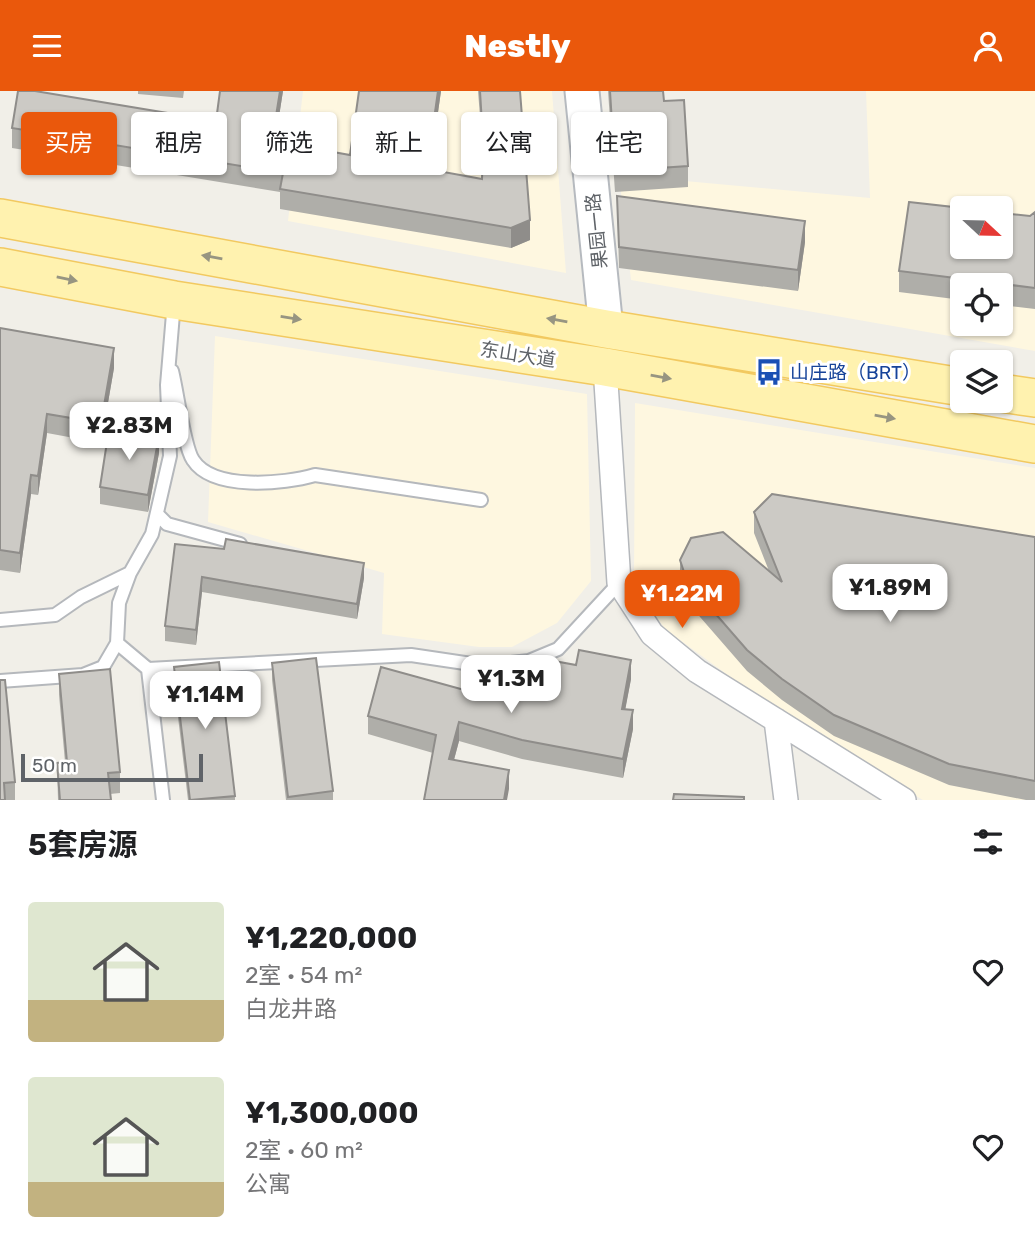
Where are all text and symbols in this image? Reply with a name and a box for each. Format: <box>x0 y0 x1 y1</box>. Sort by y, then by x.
icon: menu <box>28 27 66 65</box>
text: Nestly <box>464 27 571 65</box>
icon: person <box>969 27 1007 65</box>
chip: 买房 <box>21 112 117 175</box>
chip: 租房 <box>131 112 227 175</box>
chip: 筛选 <box>241 112 337 175</box>
chip: 新上 <box>351 112 447 175</box>
chip: 公寓 <box>461 112 557 175</box>
chip: 住宅 <box>571 112 667 175</box>
street label: 果园一路 <box>581 192 612 270</box>
north arrow <box>950 196 1013 259</box>
map controls <box>950 196 1013 413</box>
one-way arrow <box>201 251 223 262</box>
button: locate <box>950 273 1013 336</box>
one-way arrow <box>56 274 78 285</box>
one-way arrow <box>280 313 302 324</box>
one-way arrow <box>546 314 568 325</box>
street label: 东山大道 <box>479 337 557 372</box>
button: layers <box>950 350 1013 413</box>
bus stop icon: 山庄路（BRT） <box>754 357 784 387</box>
place label: 山庄路（BRT） <box>790 361 921 384</box>
one-way arrow <box>650 372 672 383</box>
pin: ¥2.83M <box>72 403 186 462</box>
text: ¥2.83M <box>86 411 173 439</box>
one-way arrow <box>874 412 896 423</box>
pin: ¥1.89M <box>833 565 947 624</box>
pin: ¥1.22M <box>625 571 739 630</box>
text: ¥1.89M <box>848 573 932 601</box>
text: ¥1.22M <box>641 579 723 607</box>
pin: ¥1.3M <box>462 655 560 715</box>
text: ¥1.3M <box>477 664 545 692</box>
pin: ¥1.14M <box>148 671 262 731</box>
text: ¥1.14M <box>166 680 244 708</box>
scale bar <box>21 751 203 783</box>
text: 50 m <box>32 754 77 777</box>
icon: filters <box>969 823 1007 861</box>
text: 5套房源 <box>28 827 137 863</box>
text: ¥1,220,000 <box>245 920 417 956</box>
icon: home <box>84 930 168 1014</box>
icon: heart <box>969 953 1007 991</box>
text: 2室 · 54 m² <box>245 961 362 989</box>
text: 白龙井路 <box>245 995 337 1023</box>
text: ¥1,300,000 <box>245 1095 419 1131</box>
icon: home <box>84 1105 168 1189</box>
icon: heart <box>969 1128 1007 1166</box>
text: 2室 · 60 m² <box>245 1136 363 1164</box>
text: 公寓 <box>245 1170 291 1198</box>

